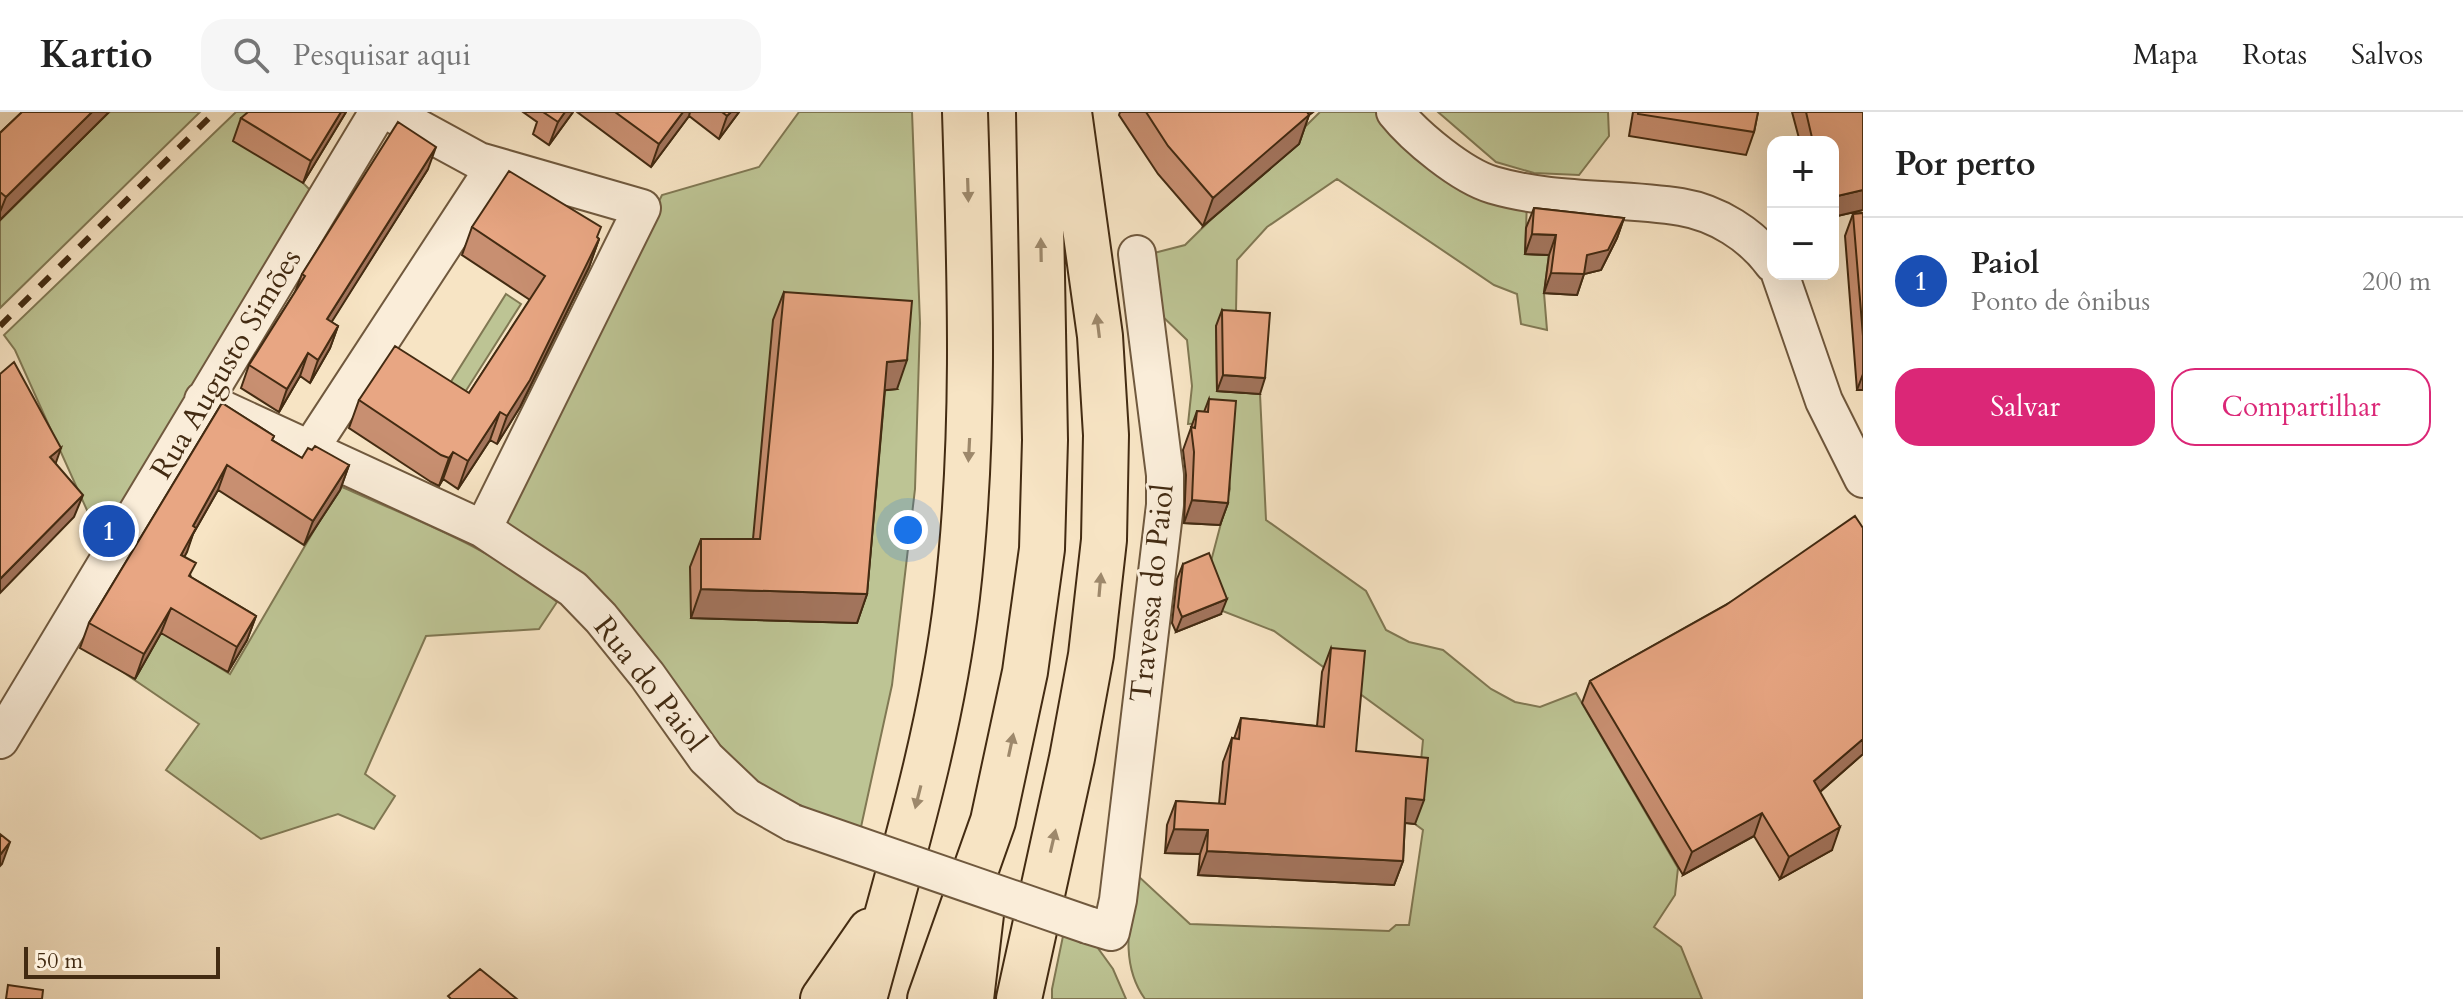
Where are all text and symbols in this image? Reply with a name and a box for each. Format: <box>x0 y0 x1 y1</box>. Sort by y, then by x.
search box <box>201 19 761 91</box>
text: Kartio <box>40 29 153 81</box>
icon: search <box>229 33 273 77</box>
text: Pesquisar aqui <box>293 35 471 76</box>
text: Mapa <box>2133 36 2198 74</box>
text: Rotas <box>2242 36 2307 74</box>
text: Salvos <box>2351 36 2423 74</box>
map controls <box>1767 136 1839 280</box>
button: + <box>1767 136 1839 208</box>
text: Por perto <box>1895 141 2036 187</box>
one-way arrow <box>961 178 974 203</box>
button: − <box>1767 208 1839 280</box>
one-way arrow <box>1035 237 1048 262</box>
street label: Rua Augusto Simões <box>141 241 311 487</box>
text: Paiol <box>1971 243 2039 284</box>
text: 1 <box>1914 264 1928 299</box>
text: 200 m <box>2362 264 2431 299</box>
text: Ponto de ônibus <box>1971 284 2150 319</box>
one-way arrow <box>1091 313 1104 338</box>
button: Salvar <box>1895 368 2155 446</box>
button: Compartilhar <box>2171 368 2431 446</box>
one-way arrow <box>963 438 976 463</box>
street label: Travessa do Paiol <box>1120 482 1184 704</box>
pin: 1 <box>83 501 135 561</box>
your location <box>888 510 928 550</box>
one-way arrow <box>1094 572 1107 597</box>
street label: Rua do Paiol <box>584 608 716 761</box>
one-way arrow <box>1005 732 1018 757</box>
one-way arrow <box>912 785 924 810</box>
one-way arrow <box>1047 828 1060 853</box>
scale bar <box>24 943 220 979</box>
text: 50 m <box>36 946 83 976</box>

